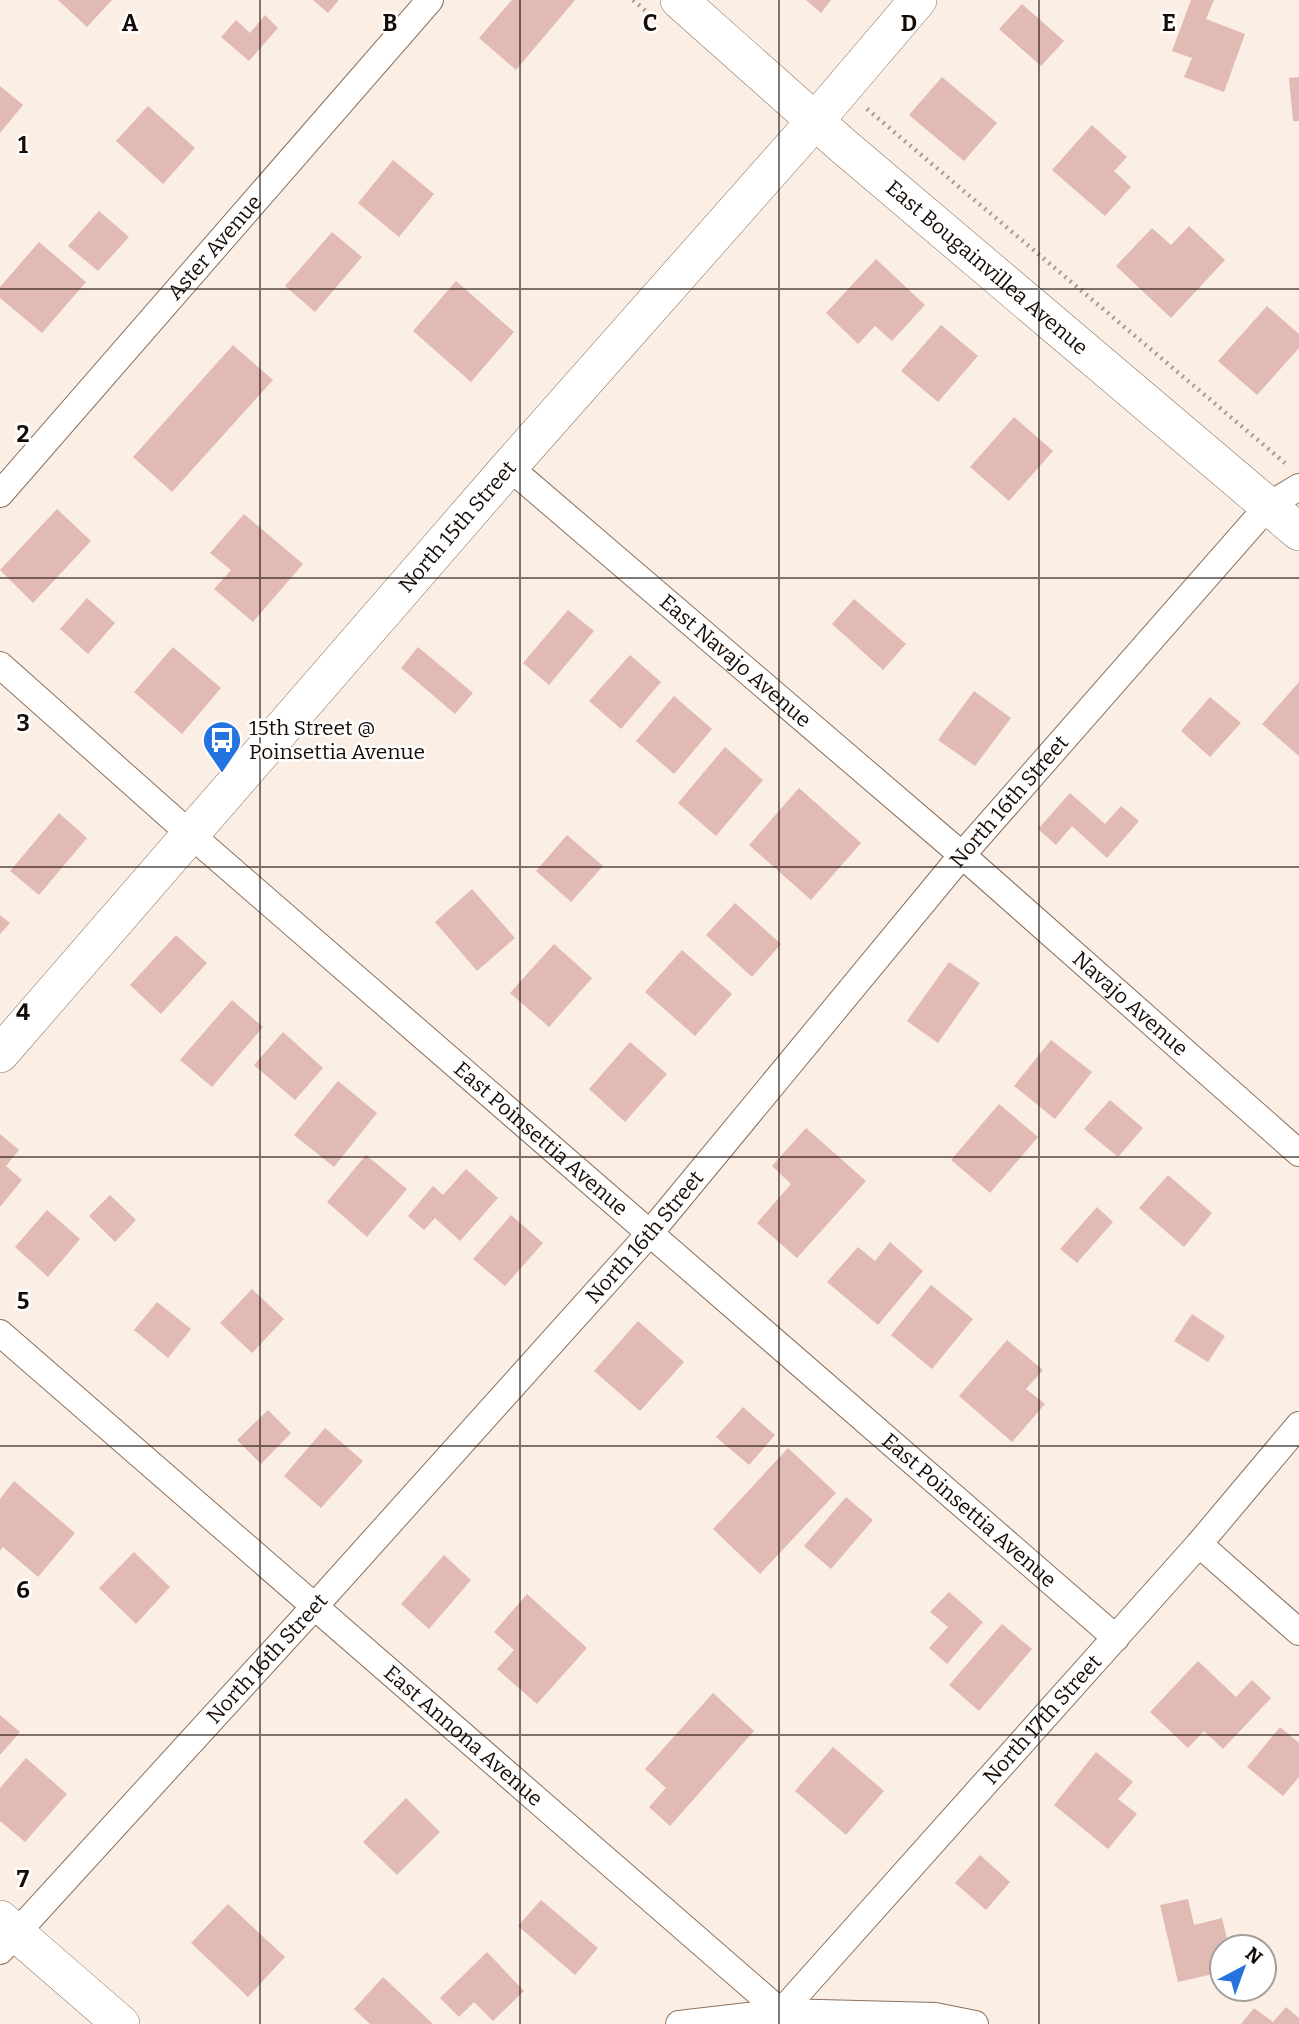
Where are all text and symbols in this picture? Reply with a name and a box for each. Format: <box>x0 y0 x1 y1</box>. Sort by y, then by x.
text: A <box>122 9 139 37</box>
text: B <box>383 9 397 37</box>
text: C <box>643 9 657 37</box>
text: D <box>901 9 917 37</box>
text: E <box>1162 9 1176 37</box>
text: 1 <box>18 131 28 159</box>
street label: East Bougainvillea Avenue <box>881 175 1093 361</box>
street label: Aster Avenue <box>162 189 267 305</box>
text: 2 <box>17 420 30 448</box>
street label: North 15th Street <box>393 455 522 598</box>
street label: East Navajo Avenue <box>654 589 816 733</box>
text: 3 <box>16 709 30 737</box>
place label: 15th Street @ Poinsettia Avenue <box>249 715 425 765</box>
bus stop icon: 15th Street @ Poinsettia Avenue <box>201 719 243 774</box>
street label: North 16th Street <box>944 730 1074 873</box>
street label: Navajo Avenue <box>1067 946 1193 1062</box>
text: 4 <box>16 998 30 1026</box>
street label: East Poinsettia Avenue <box>449 1056 633 1221</box>
street label: North 16th Street <box>580 1165 709 1309</box>
text: 5 <box>17 1287 29 1315</box>
street label: East Poinsettia Avenue <box>877 1428 1061 1593</box>
text: 6 <box>16 1576 30 1604</box>
street label: North 16th Street <box>201 1588 333 1729</box>
street label: North 17th Street <box>978 1649 1107 1790</box>
street label: East Annona Avenue <box>379 1660 548 1812</box>
text: 7 <box>17 1865 30 1893</box>
north arrow <box>1208 1933 1278 2003</box>
text: N <box>1241 1942 1267 1969</box>

